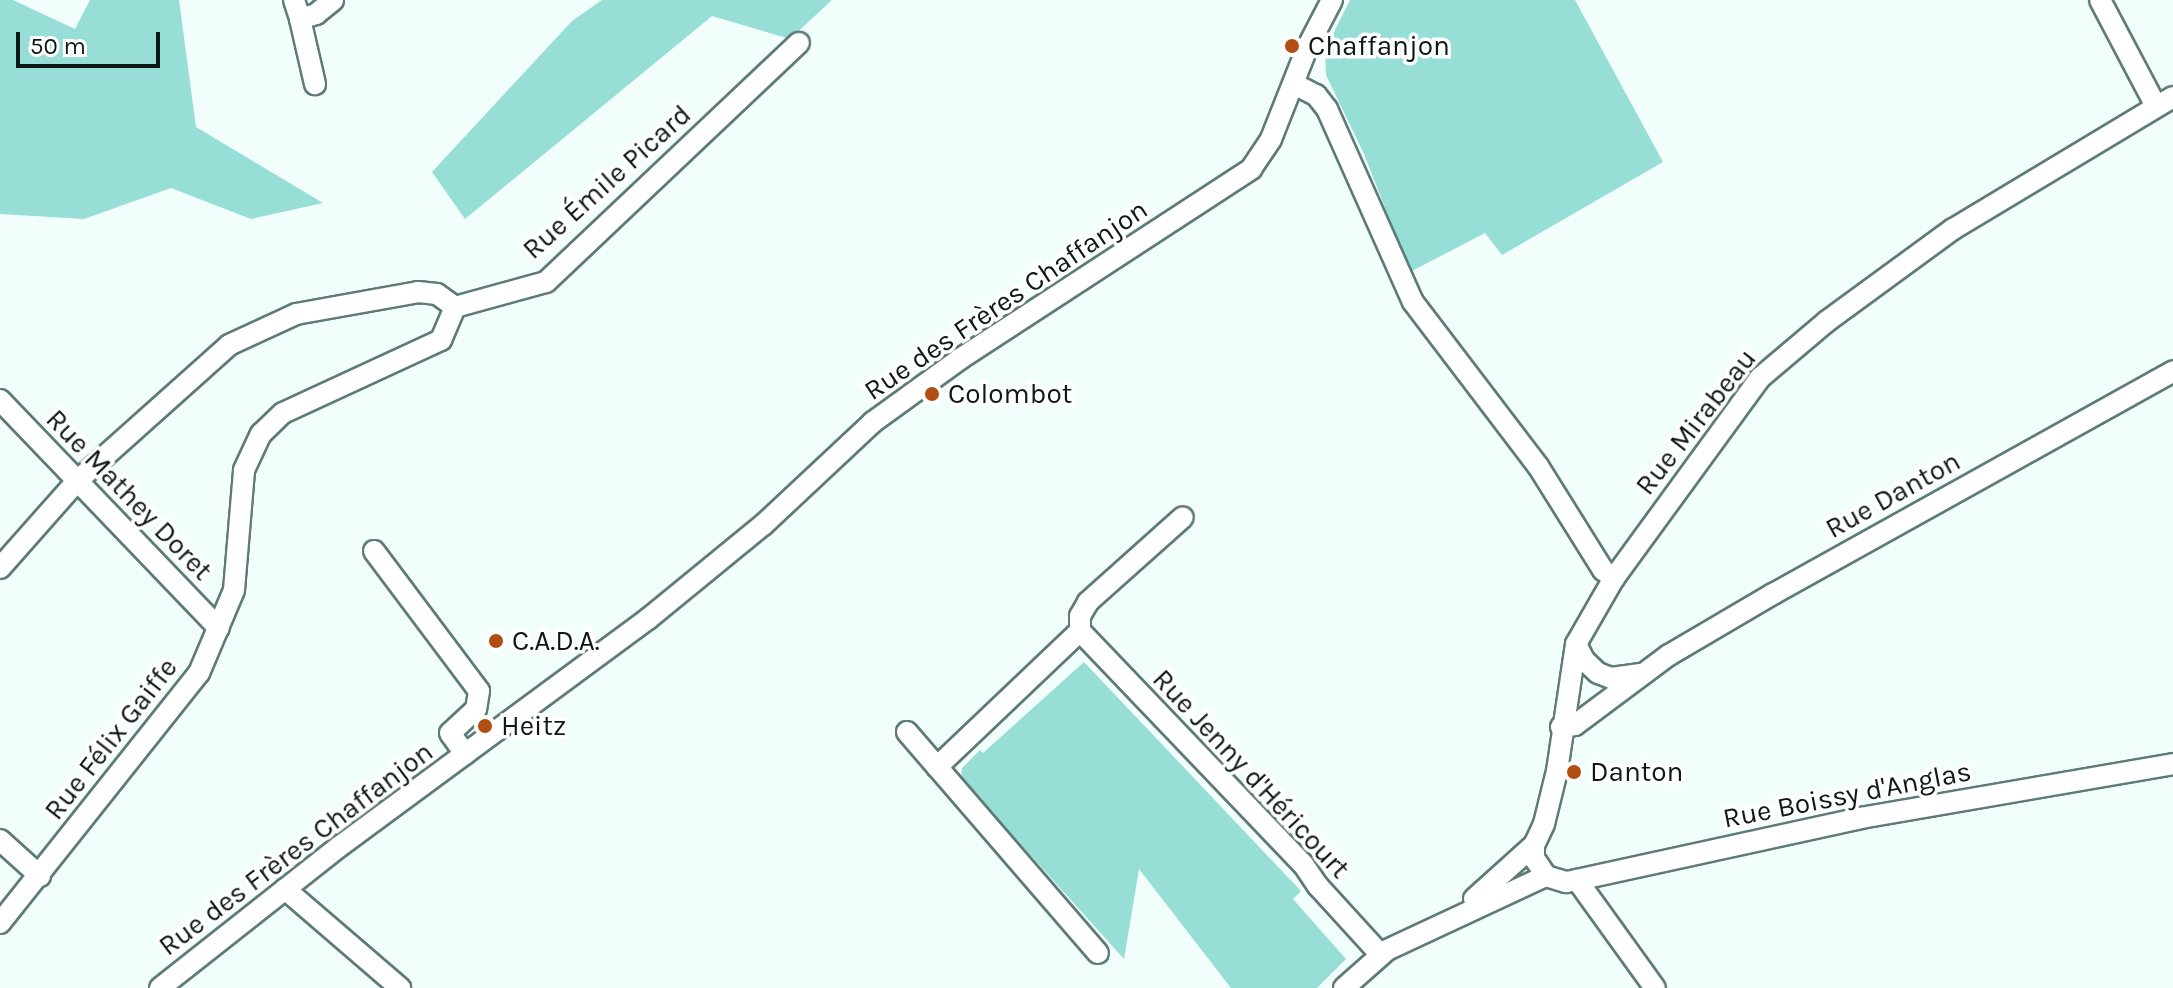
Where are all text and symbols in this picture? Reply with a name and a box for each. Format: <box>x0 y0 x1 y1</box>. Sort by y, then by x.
scale bar <box>20 16 164 66</box>
place label: Chaffanjon <box>1308 29 1450 63</box>
text: 50 m <box>30 32 86 60</box>
marker: Chaffanjon <box>1283 37 1301 55</box>
street label: Rue Émile Picard <box>516 98 698 266</box>
street label: Rue des Frères Chaffanjon <box>858 193 1154 407</box>
street label: Rue Mirabeau <box>1629 342 1763 502</box>
place label: Colombot <box>948 377 1072 411</box>
marker: Colombot <box>923 385 941 403</box>
street label: Rue Mathey Doret <box>39 403 219 587</box>
street label: Rue Danton <box>1820 444 1966 546</box>
place label: C.A.D.A. <box>512 624 600 658</box>
marker: C.A.D.A. <box>487 632 505 650</box>
street label: Rue Félix Gaiffe <box>37 651 185 827</box>
street label: Rue Jenny d'Héricourt <box>1145 662 1357 886</box>
place label: Heitz <box>501 709 566 743</box>
marker: Heitz <box>476 717 494 735</box>
street label: Rue des Frères Chaffanjon <box>152 735 440 963</box>
street label: Rue Boissy d'Anglas <box>1720 754 1974 836</box>
place label: Danton <box>1590 755 1684 789</box>
marker: Danton <box>1565 763 1583 781</box>

